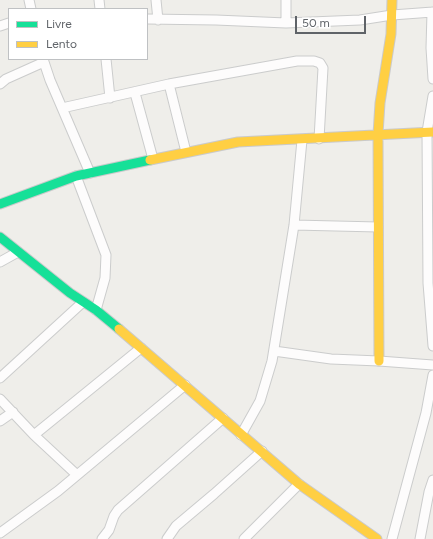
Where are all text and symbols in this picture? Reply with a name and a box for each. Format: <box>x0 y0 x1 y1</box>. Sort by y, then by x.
legend <box>8 8 148 60</box>
scale bar <box>297 8 368 34</box>
text: 50 m <box>302 16 330 30</box>
text: Livre <box>46 17 72 31</box>
text: Lento <box>46 37 77 51</box>

